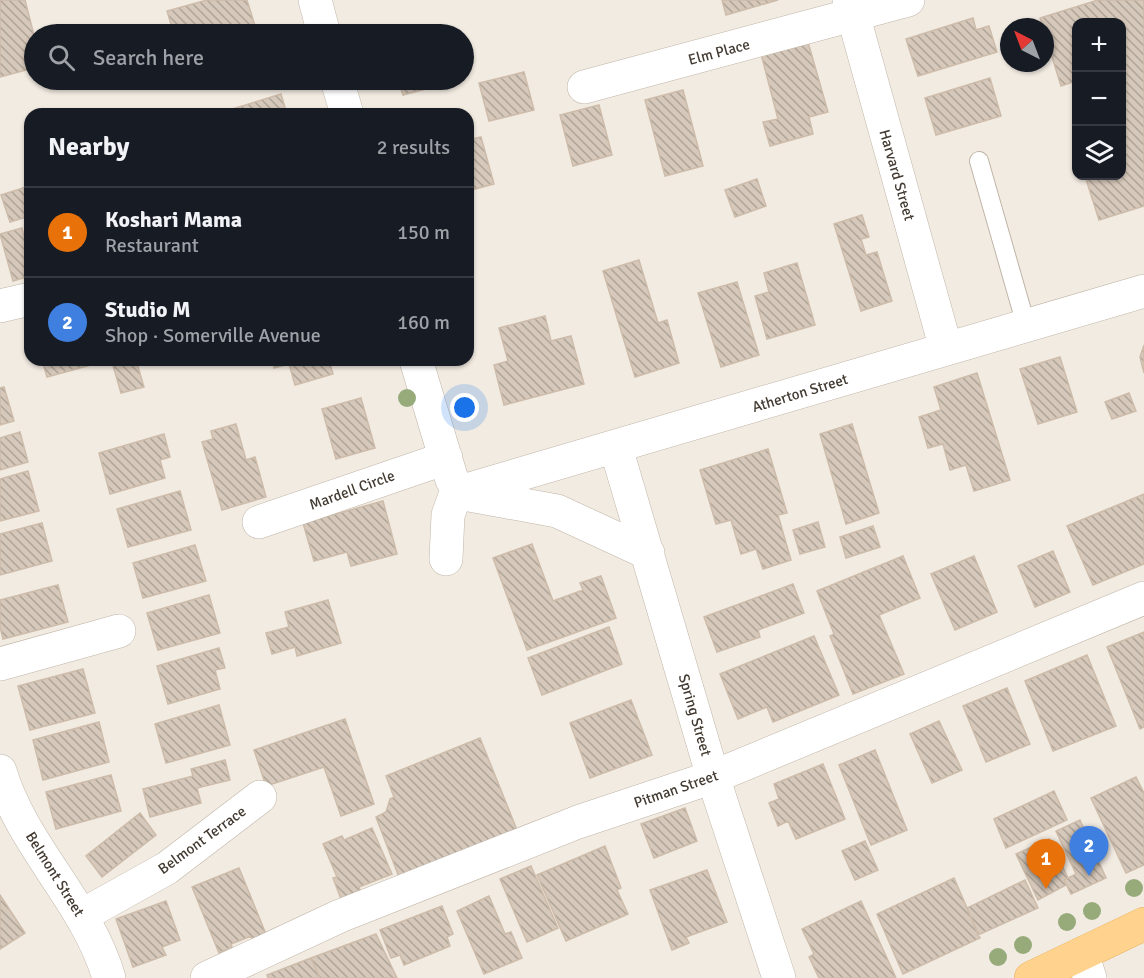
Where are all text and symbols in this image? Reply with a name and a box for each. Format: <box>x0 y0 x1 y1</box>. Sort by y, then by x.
north arrow <box>1000 18 1054 72</box>
map controls <box>1072 18 1126 180</box>
button: + <box>1072 18 1126 72</box>
search box <box>24 24 474 90</box>
street label: Elm Place <box>686 35 752 69</box>
icon: search <box>45 41 78 74</box>
text: Search here <box>93 44 204 71</box>
button: − <box>1072 72 1126 126</box>
button: layers <box>1072 126 1126 180</box>
street label: Harvard Street <box>875 127 919 223</box>
text: Nearby <box>48 131 129 163</box>
text: 2 results <box>377 135 450 160</box>
text: Koshari Mama <box>105 206 242 233</box>
text: 1 <box>62 220 73 245</box>
text: 150 m <box>397 220 450 245</box>
text: Restaurant <box>105 233 199 258</box>
text: Studio M <box>105 296 191 323</box>
text: 2 <box>62 310 73 335</box>
text: 160 m <box>397 310 450 335</box>
text: Shop · Somerville Avenue <box>105 323 321 348</box>
street label: Atherton Street <box>750 370 850 416</box>
your location <box>450 393 479 422</box>
street label: Mardell Circle <box>307 466 397 514</box>
street label: Spring Street <box>675 672 715 758</box>
street label: Pitman Street <box>632 766 720 812</box>
street label: Belmont Terrace <box>155 802 249 878</box>
pin: 2 <box>1070 826 1108 876</box>
street label: Belmont Street <box>22 828 88 920</box>
pin: 1 <box>1026 840 1066 889</box>

